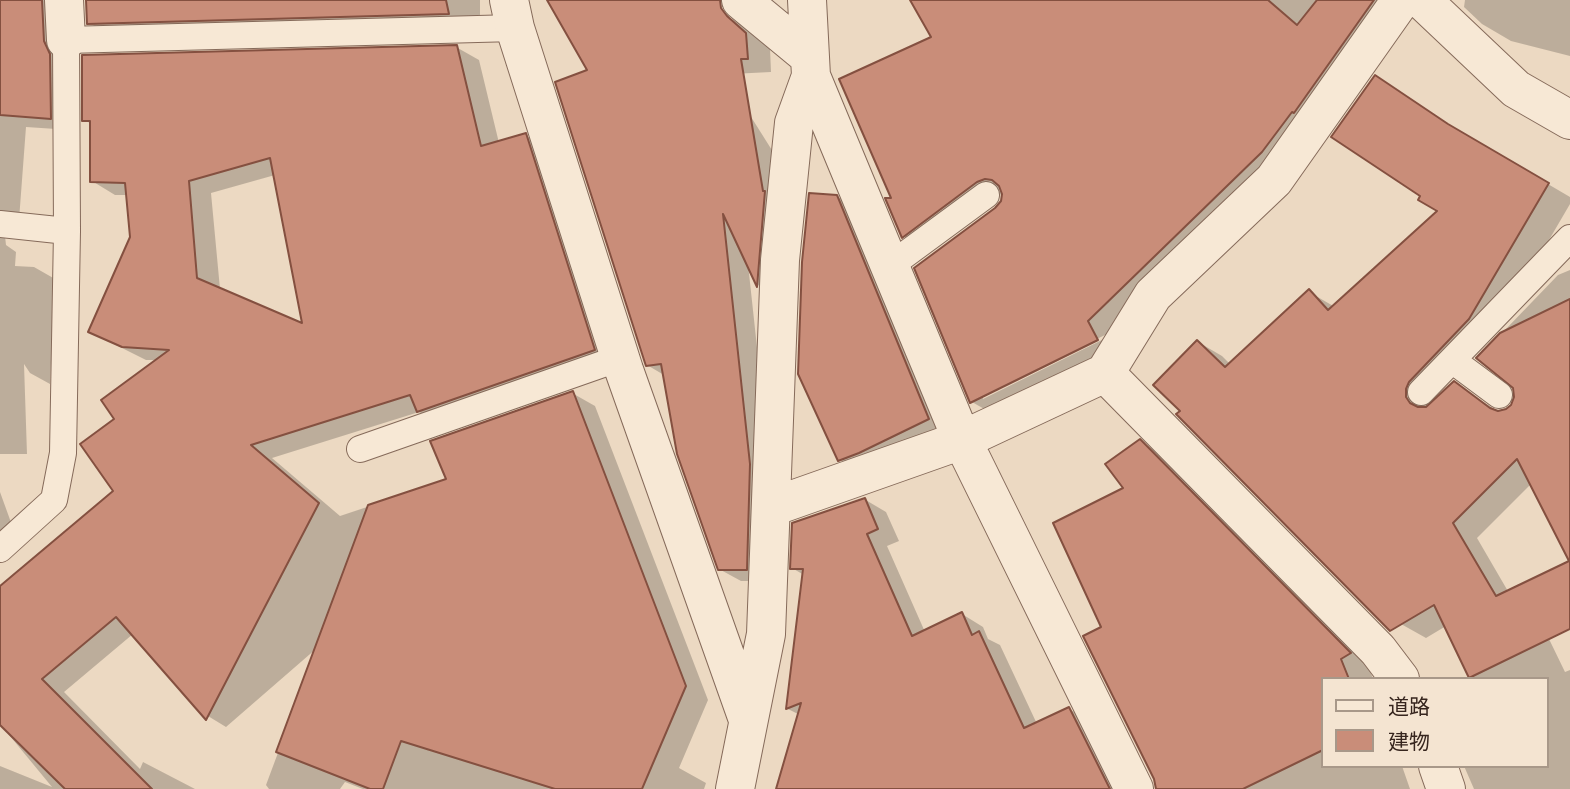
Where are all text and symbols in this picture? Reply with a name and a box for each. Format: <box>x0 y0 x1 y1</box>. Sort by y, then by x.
legend <box>1322 677 1549 768</box>
text: 道路 <box>1388 692 1430 721</box>
text: 建物 <box>1388 727 1430 756</box>

